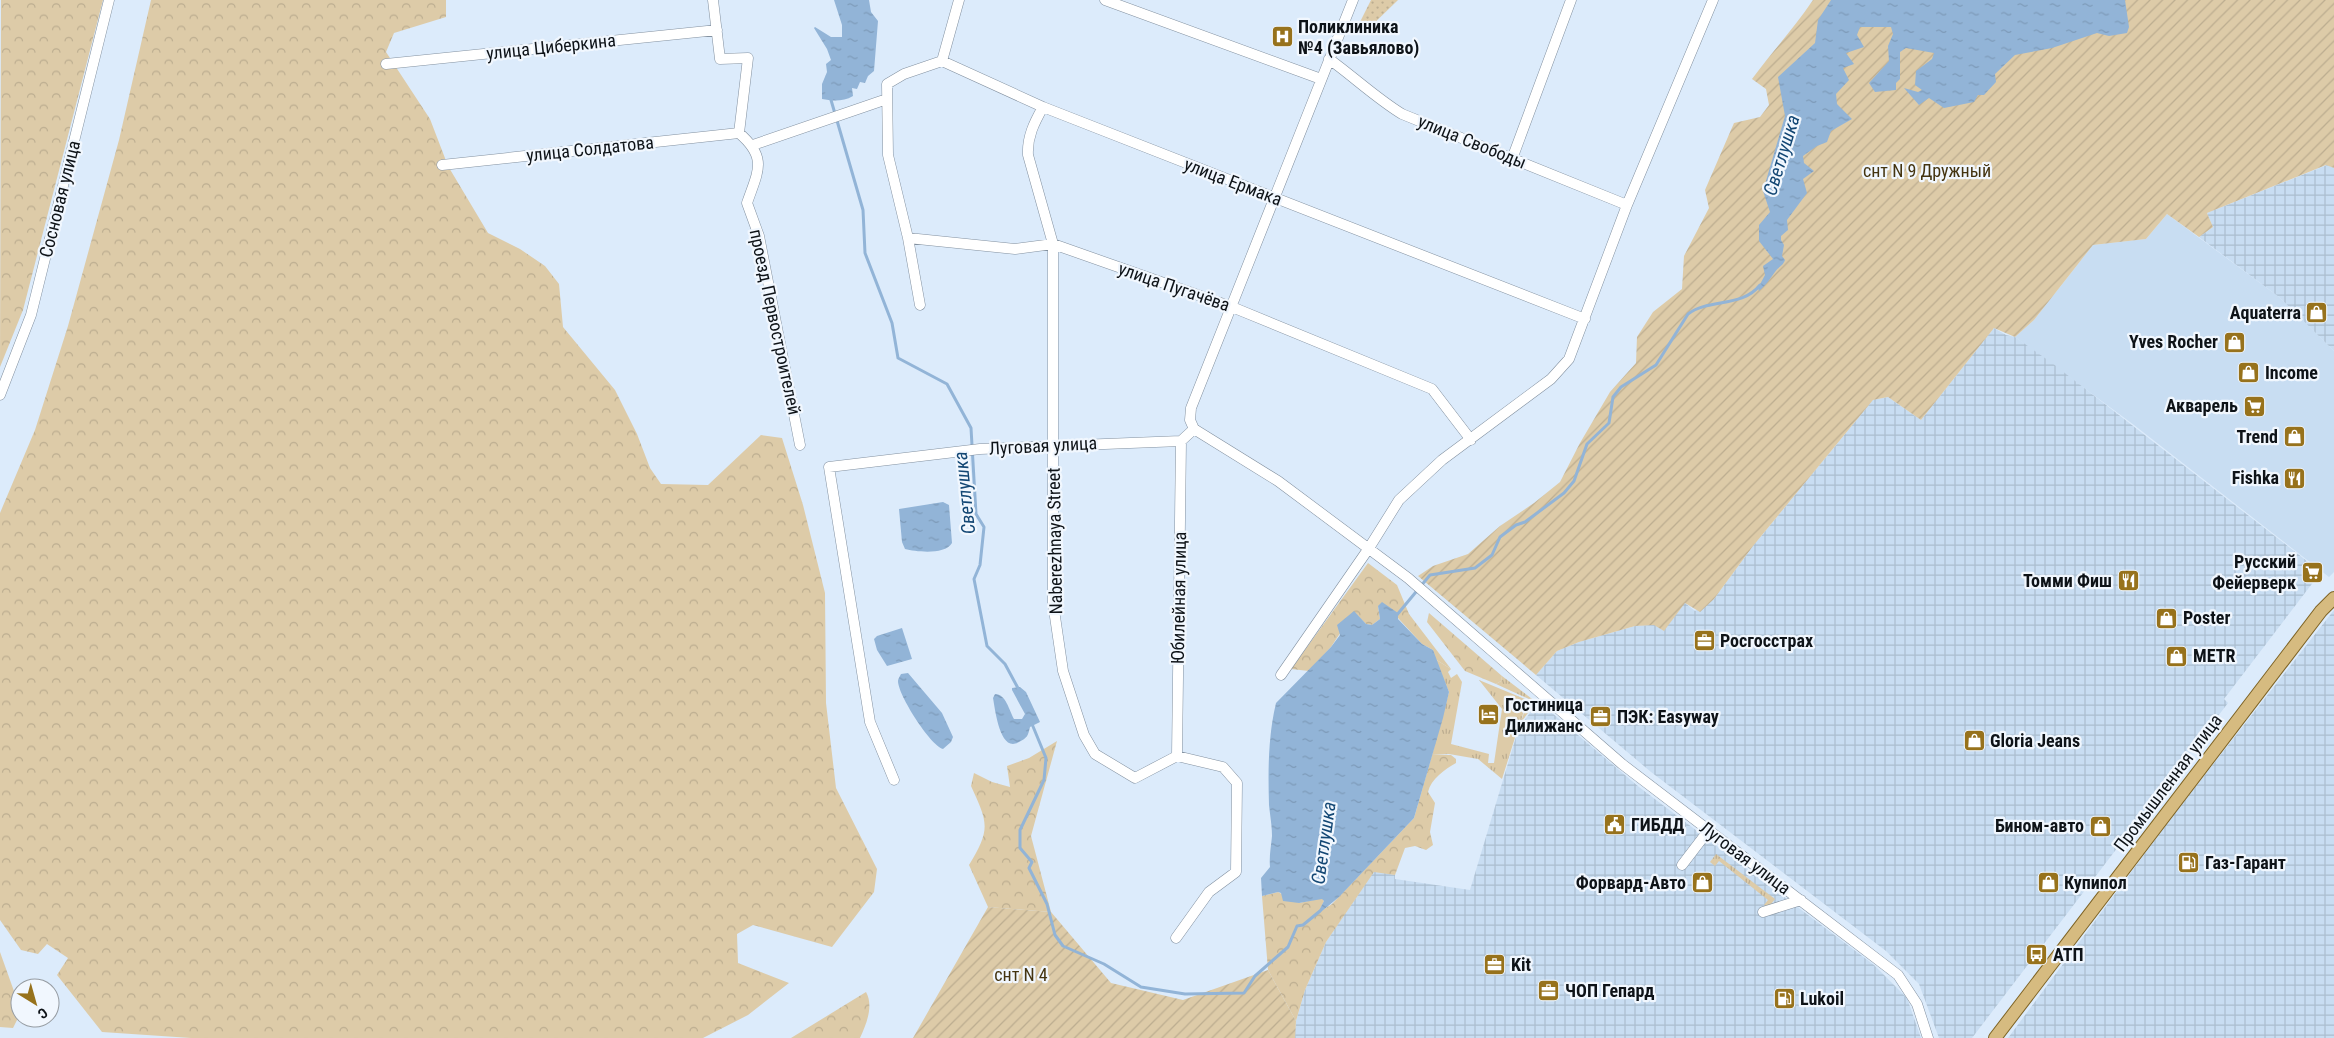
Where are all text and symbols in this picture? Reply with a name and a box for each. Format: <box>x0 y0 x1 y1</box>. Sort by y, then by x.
place label: Поликлиника №4 (Завьялово) <box>1298 16 1419 59</box>
hospital icon: Поликлиника №4 (Завьялово) <box>1270 25 1294 49</box>
street label: улица Циберкина <box>485 29 617 64</box>
street label: улица Свободы <box>1415 110 1529 173</box>
water label: Светлушка <box>1758 112 1805 198</box>
street label: улица Солдатова <box>525 131 655 166</box>
street label: Сосновая улица <box>35 138 84 260</box>
street label: улица Ермака <box>1181 153 1285 210</box>
park label: снт N 9 Дружный <box>1863 160 1991 181</box>
street label: проезд Первостроителей <box>746 227 805 417</box>
street label: улица Пугачёва <box>1116 258 1233 315</box>
shop icon: Aquaterra <box>2305 301 2329 325</box>
place label: Aquaterra <box>2230 302 2301 323</box>
shop icon: Yves Rocher <box>2222 330 2246 354</box>
place label: Yves Rocher <box>2129 331 2218 352</box>
shop icon: Income <box>2237 361 2261 385</box>
place label: Income <box>2265 362 2318 383</box>
supermarket icon: Акварель <box>2242 394 2266 418</box>
place label: Акварель <box>2166 395 2238 416</box>
shop icon: Trend <box>2282 425 2306 449</box>
place label: Trend <box>2237 426 2278 447</box>
street label: Луговая улица <box>988 432 1098 459</box>
water label: Светлушка <box>949 450 980 535</box>
restaurant icon: Fishka <box>2283 466 2307 490</box>
street label: Naberezhnaya Street <box>1043 467 1066 615</box>
place label: Fishka <box>2232 467 2279 488</box>
street label: Юбилейная улица <box>1167 532 1190 664</box>
place label: Русский Фейерверк <box>2212 551 2296 593</box>
supermarket icon: Русский Фейерверк <box>2300 560 2324 584</box>
restaurant icon: Томми Фиш <box>2116 569 2140 593</box>
place label: Томми Фиш <box>2023 570 2112 591</box>
shop icon: Poster <box>2155 606 2179 630</box>
place label: Poster <box>2183 607 2230 628</box>
office icon: Росгосстрах <box>1692 629 1716 653</box>
place label: Росгосстрах <box>1720 630 1813 651</box>
shop icon: METR <box>2165 644 2189 668</box>
place label: METR <box>2193 645 2235 666</box>
place label: Гостиница Дилижанс <box>1505 694 1583 736</box>
hotel icon: Гостиница Дилижанс <box>1477 703 1501 727</box>
office icon: ПЭК: Easyway <box>1589 705 1613 729</box>
place label: ПЭК: Easyway <box>1617 706 1719 727</box>
street label: Промышленная улица <box>2109 710 2226 856</box>
shop icon: Gloria Jeans <box>1962 729 1986 753</box>
place label: Gloria Jeans <box>1990 730 2080 751</box>
water label: Светлушка <box>1306 800 1341 886</box>
public building icon: ГИБДД <box>1603 813 1627 837</box>
place label: ГИБДД <box>1631 814 1685 835</box>
shop icon: Бином-авто <box>2088 814 2112 838</box>
place label: Бином-авто <box>1995 815 2084 836</box>
street label: Луговая улица <box>1696 817 1795 899</box>
fuel station icon: Газ-Гарант <box>2177 851 2201 875</box>
place label: Газ-Гарант <box>2205 852 2286 873</box>
shop icon: Форвард-Авто <box>1690 871 1714 895</box>
shop icon: Купипол <box>2036 871 2060 895</box>
place label: Форвард-Авто <box>1576 872 1686 893</box>
place label: Купипол <box>2064 872 2127 893</box>
bus stop icon: АТП <box>2025 943 2049 967</box>
place label: АТП <box>2053 944 2084 965</box>
office icon: Kit <box>1483 953 1507 977</box>
place label: Kit <box>1511 954 1531 975</box>
park label: снт N 4 <box>994 964 1048 985</box>
north arrow <box>10 978 60 1028</box>
office icon: ЧОП Гепард <box>1537 979 1561 1003</box>
place label: ЧОП Гепард <box>1565 980 1654 1001</box>
fuel station icon: Lukoil <box>1772 987 1796 1011</box>
place label: Lukoil <box>1800 988 1844 1009</box>
text: С <box>35 1005 51 1022</box>

